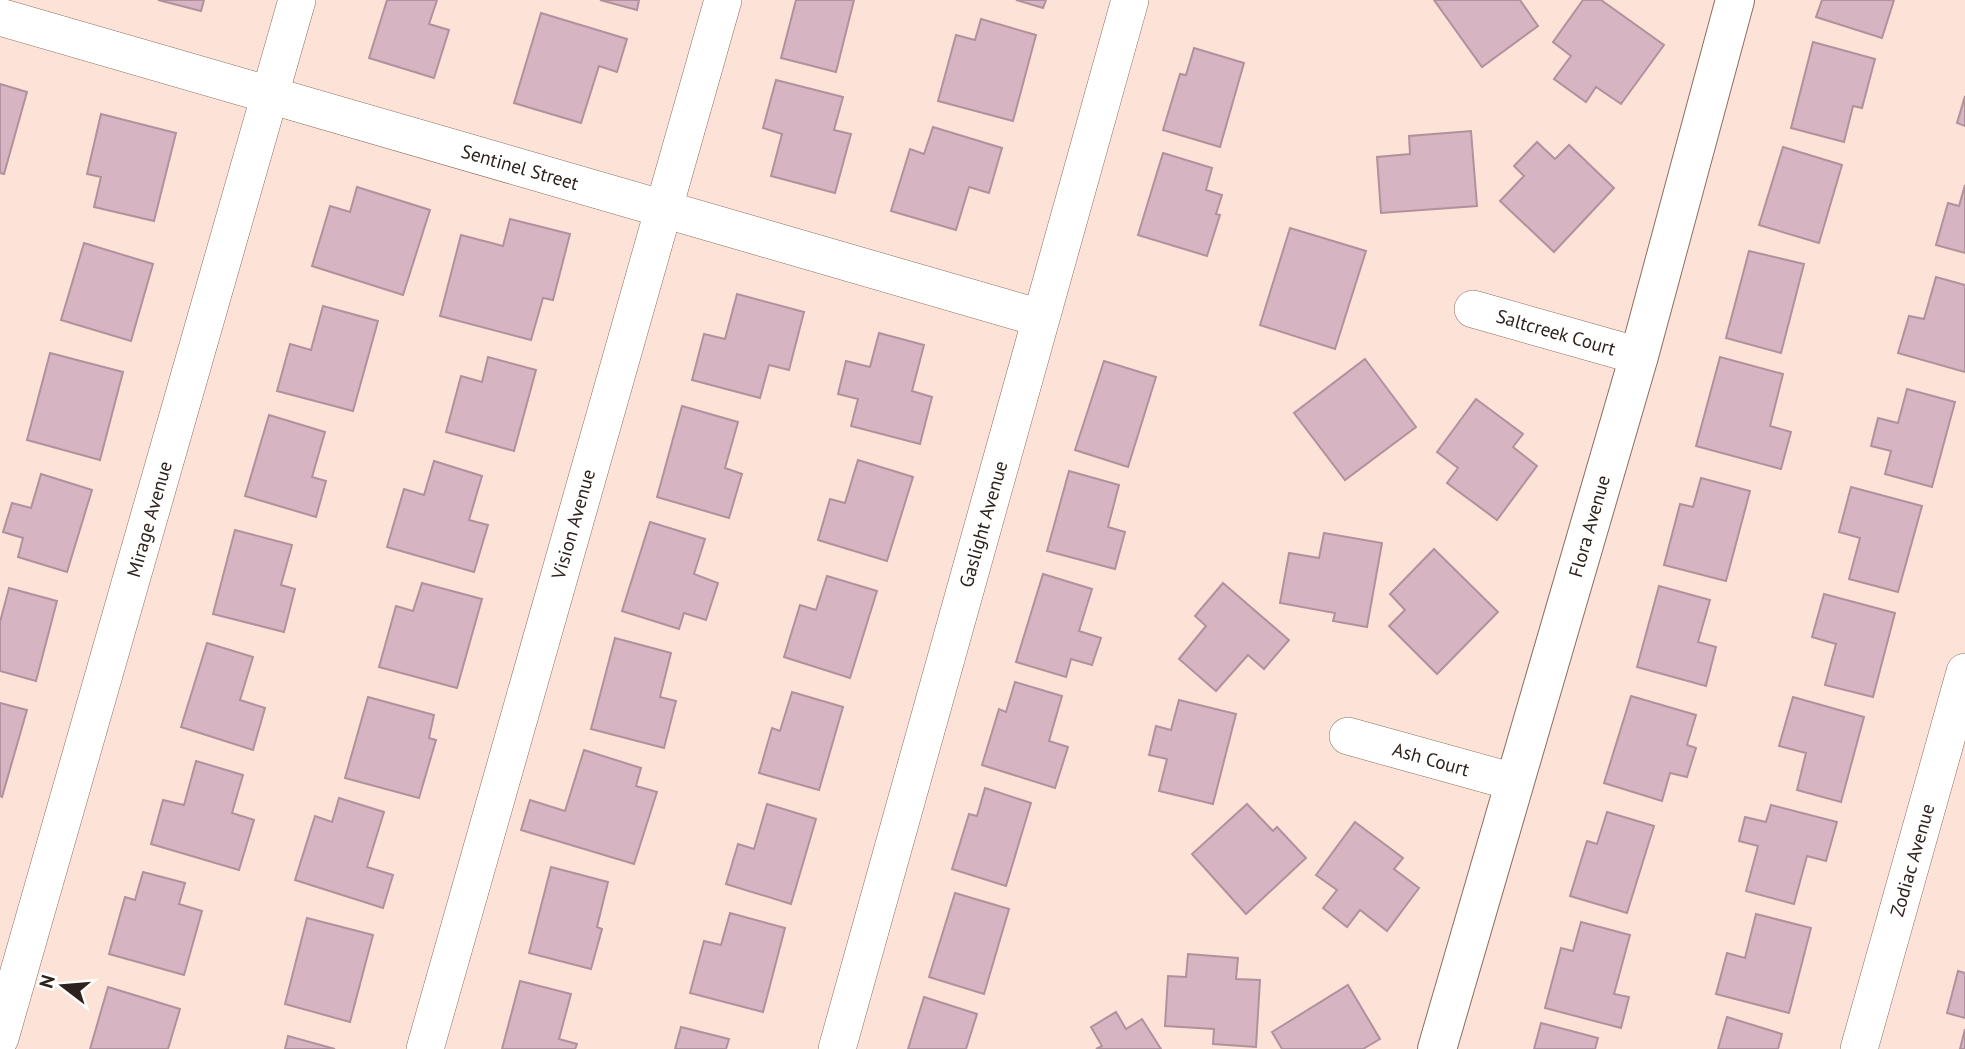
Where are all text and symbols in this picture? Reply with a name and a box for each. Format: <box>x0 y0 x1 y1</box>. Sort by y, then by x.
street label: Sentinel Street <box>459 139 582 195</box>
street label: Saltcreek Court <box>1494 303 1619 361</box>
street label: Mirage Avenue <box>121 458 177 580</box>
street label: Gaslight Avenue <box>953 458 1013 590</box>
street label: Vision Avenue <box>546 466 600 583</box>
street label: Flora Avenue <box>1563 472 1615 580</box>
street label: Ash Court <box>1390 737 1473 782</box>
street label: Zodiac Avenue <box>1884 801 1940 919</box>
north arrow <box>28 951 98 1021</box>
text: N <box>33 972 60 991</box>

